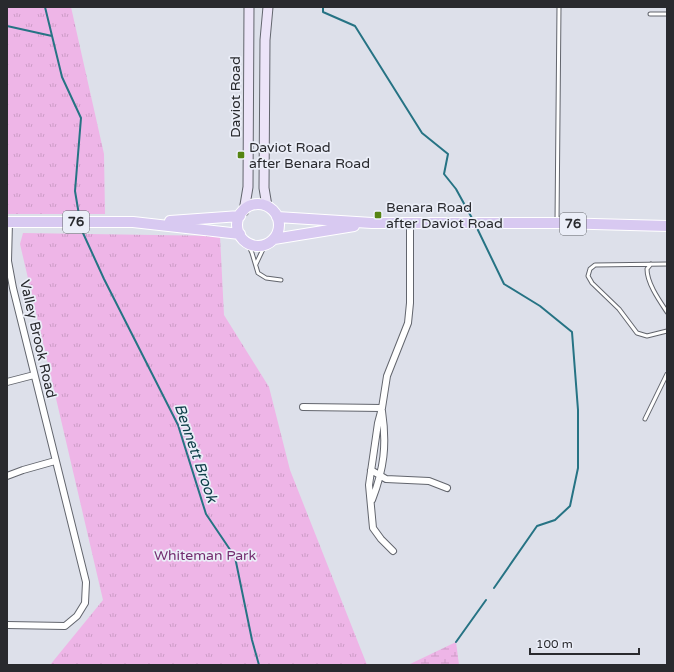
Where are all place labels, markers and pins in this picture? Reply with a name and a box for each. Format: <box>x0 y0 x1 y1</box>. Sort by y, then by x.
place label: Daviot Road after Benara Road <box>249 139 370 172</box>
marker: Daviot Road after Benara Road <box>236 150 246 160</box>
place label: Benara Road after Daviot Road <box>386 199 503 232</box>
marker: Benara Road after Daviot Road <box>373 210 383 220</box>

